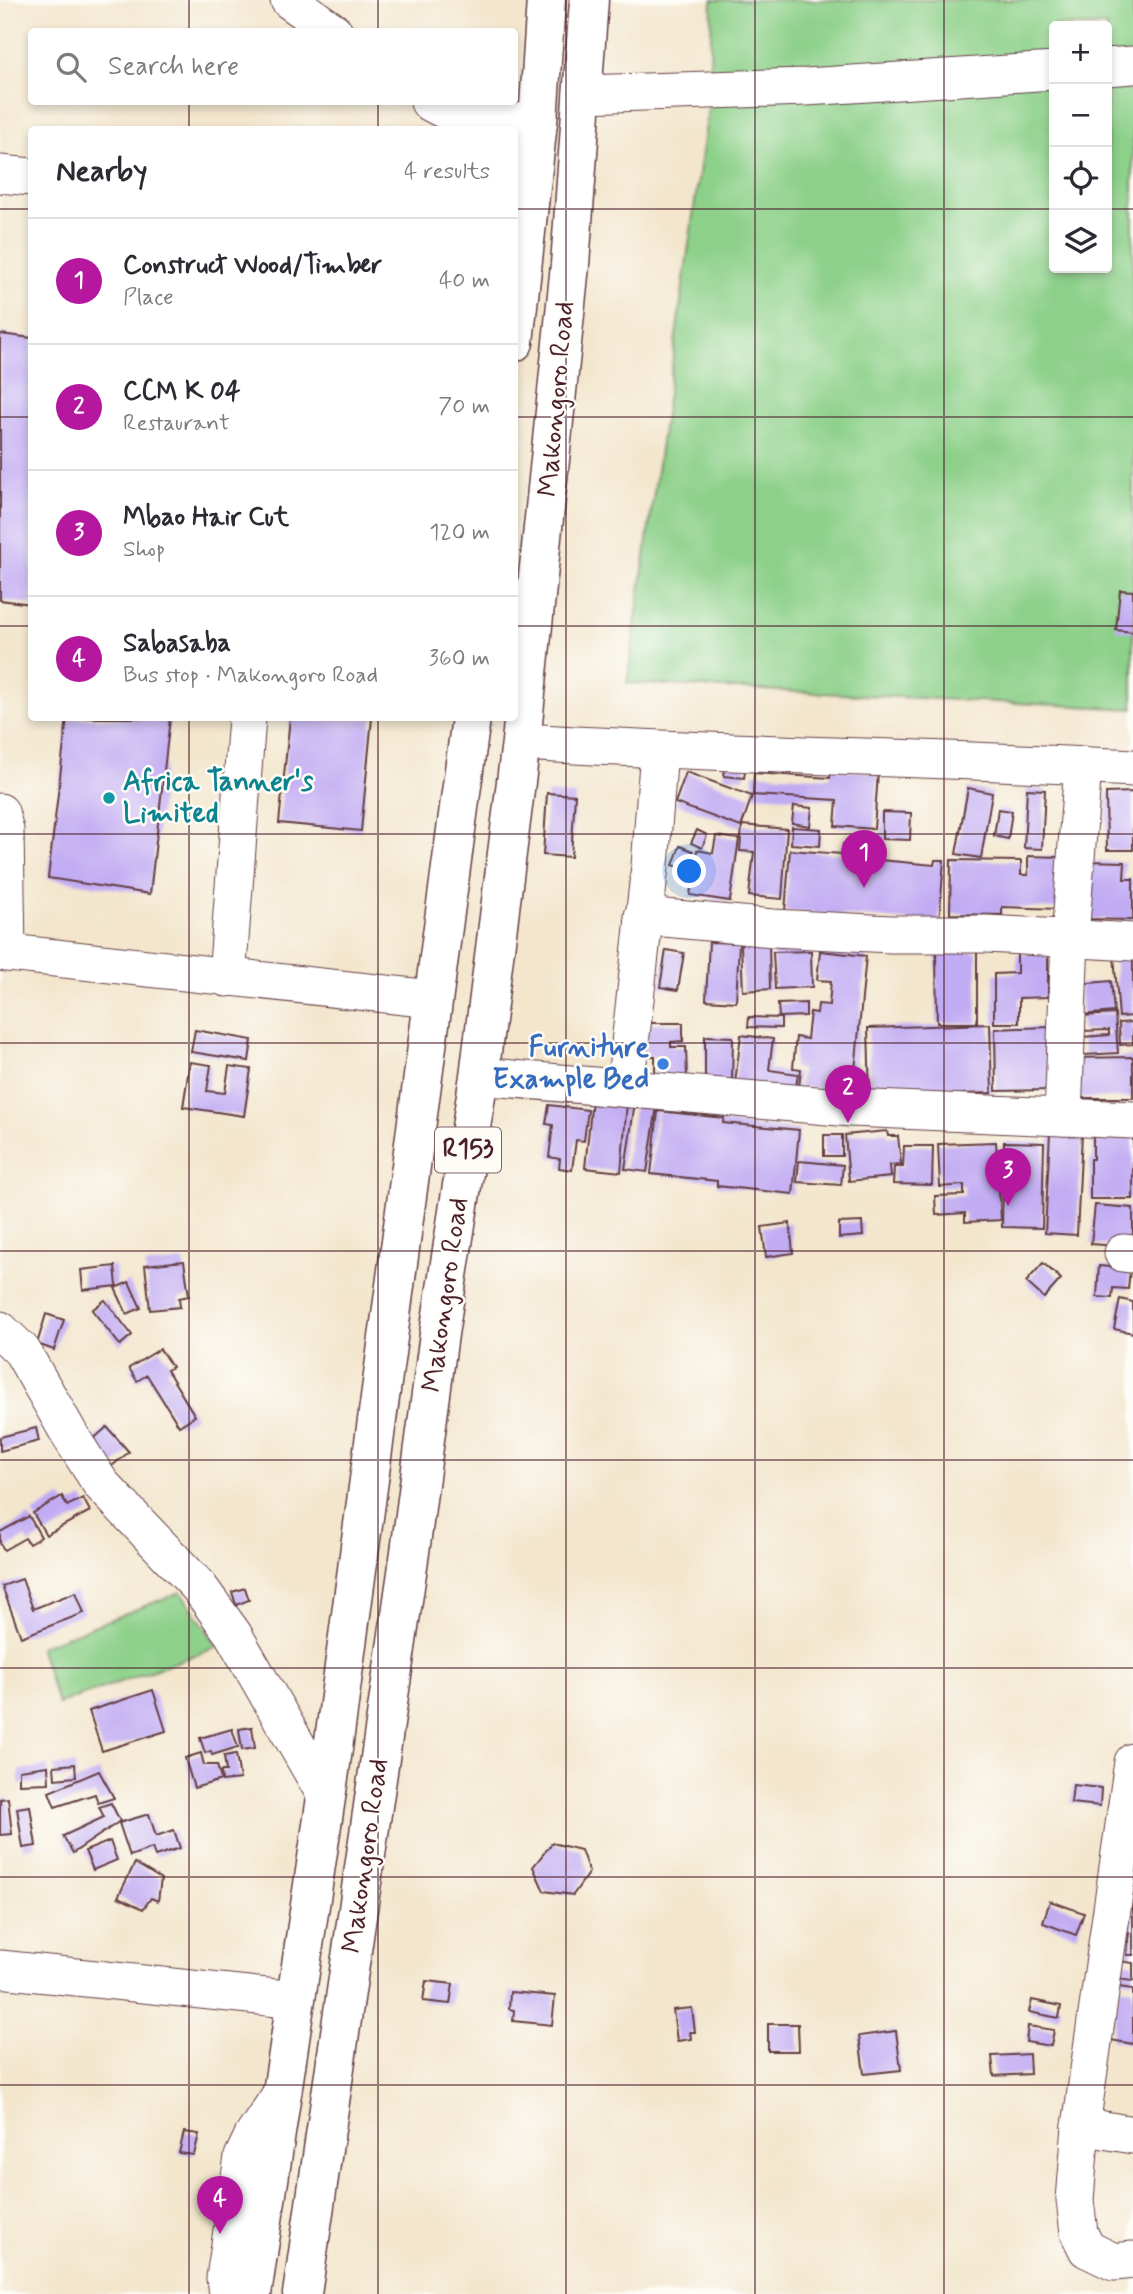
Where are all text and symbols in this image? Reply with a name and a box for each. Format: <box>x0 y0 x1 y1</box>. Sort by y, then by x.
map controls <box>1049 21 1112 273</box>
button: + <box>1049 21 1112 84</box>
search box <box>28 28 518 105</box>
icon: search <box>52 48 90 86</box>
text: Search here <box>108 50 239 84</box>
button: − <box>1049 84 1112 147</box>
button: locate <box>1049 147 1112 210</box>
text: Nearby <box>56 152 147 191</box>
text: 4 results <box>404 157 490 187</box>
button: layers <box>1049 210 1112 273</box>
text: Construct Wood/Timber <box>123 249 382 283</box>
text: 1 <box>74 266 84 296</box>
text: 40 m <box>439 266 490 296</box>
text: Place <box>123 283 174 313</box>
street label: Makongoro Road <box>530 300 584 498</box>
text: CCM K 04 <box>123 375 241 409</box>
text: 2 <box>73 392 85 422</box>
text: 70 m <box>438 392 490 422</box>
text: Restaurant <box>123 409 230 439</box>
text: Mbao Hair Cut <box>123 501 289 535</box>
text: 3 <box>74 518 84 548</box>
text: 120 m <box>429 518 490 548</box>
text: Shop <box>123 535 165 565</box>
text: Sabasaba <box>123 627 231 661</box>
text: 4 <box>72 644 86 674</box>
text: 360 m <box>429 644 490 674</box>
text: Bus stop · Makongoro Road <box>123 661 378 691</box>
place label: Africa Tanner's Limited <box>123 764 314 833</box>
marker: Africa Tanner's Limited <box>101 790 117 806</box>
pin: 1 <box>841 830 887 888</box>
your location <box>672 854 706 888</box>
place label: Furniture Example Bed <box>492 1030 649 1099</box>
marker: Furniture Example Bed <box>655 1056 671 1072</box>
pin: 2 <box>825 1065 871 1123</box>
road number: R153 <box>435 1128 501 1172</box>
pin: 3 <box>985 1148 1031 1206</box>
street label: Makongoro Road <box>414 1195 478 1395</box>
street label: Makongoro Road <box>334 1756 398 1956</box>
pin: 4 <box>197 2176 243 2234</box>

